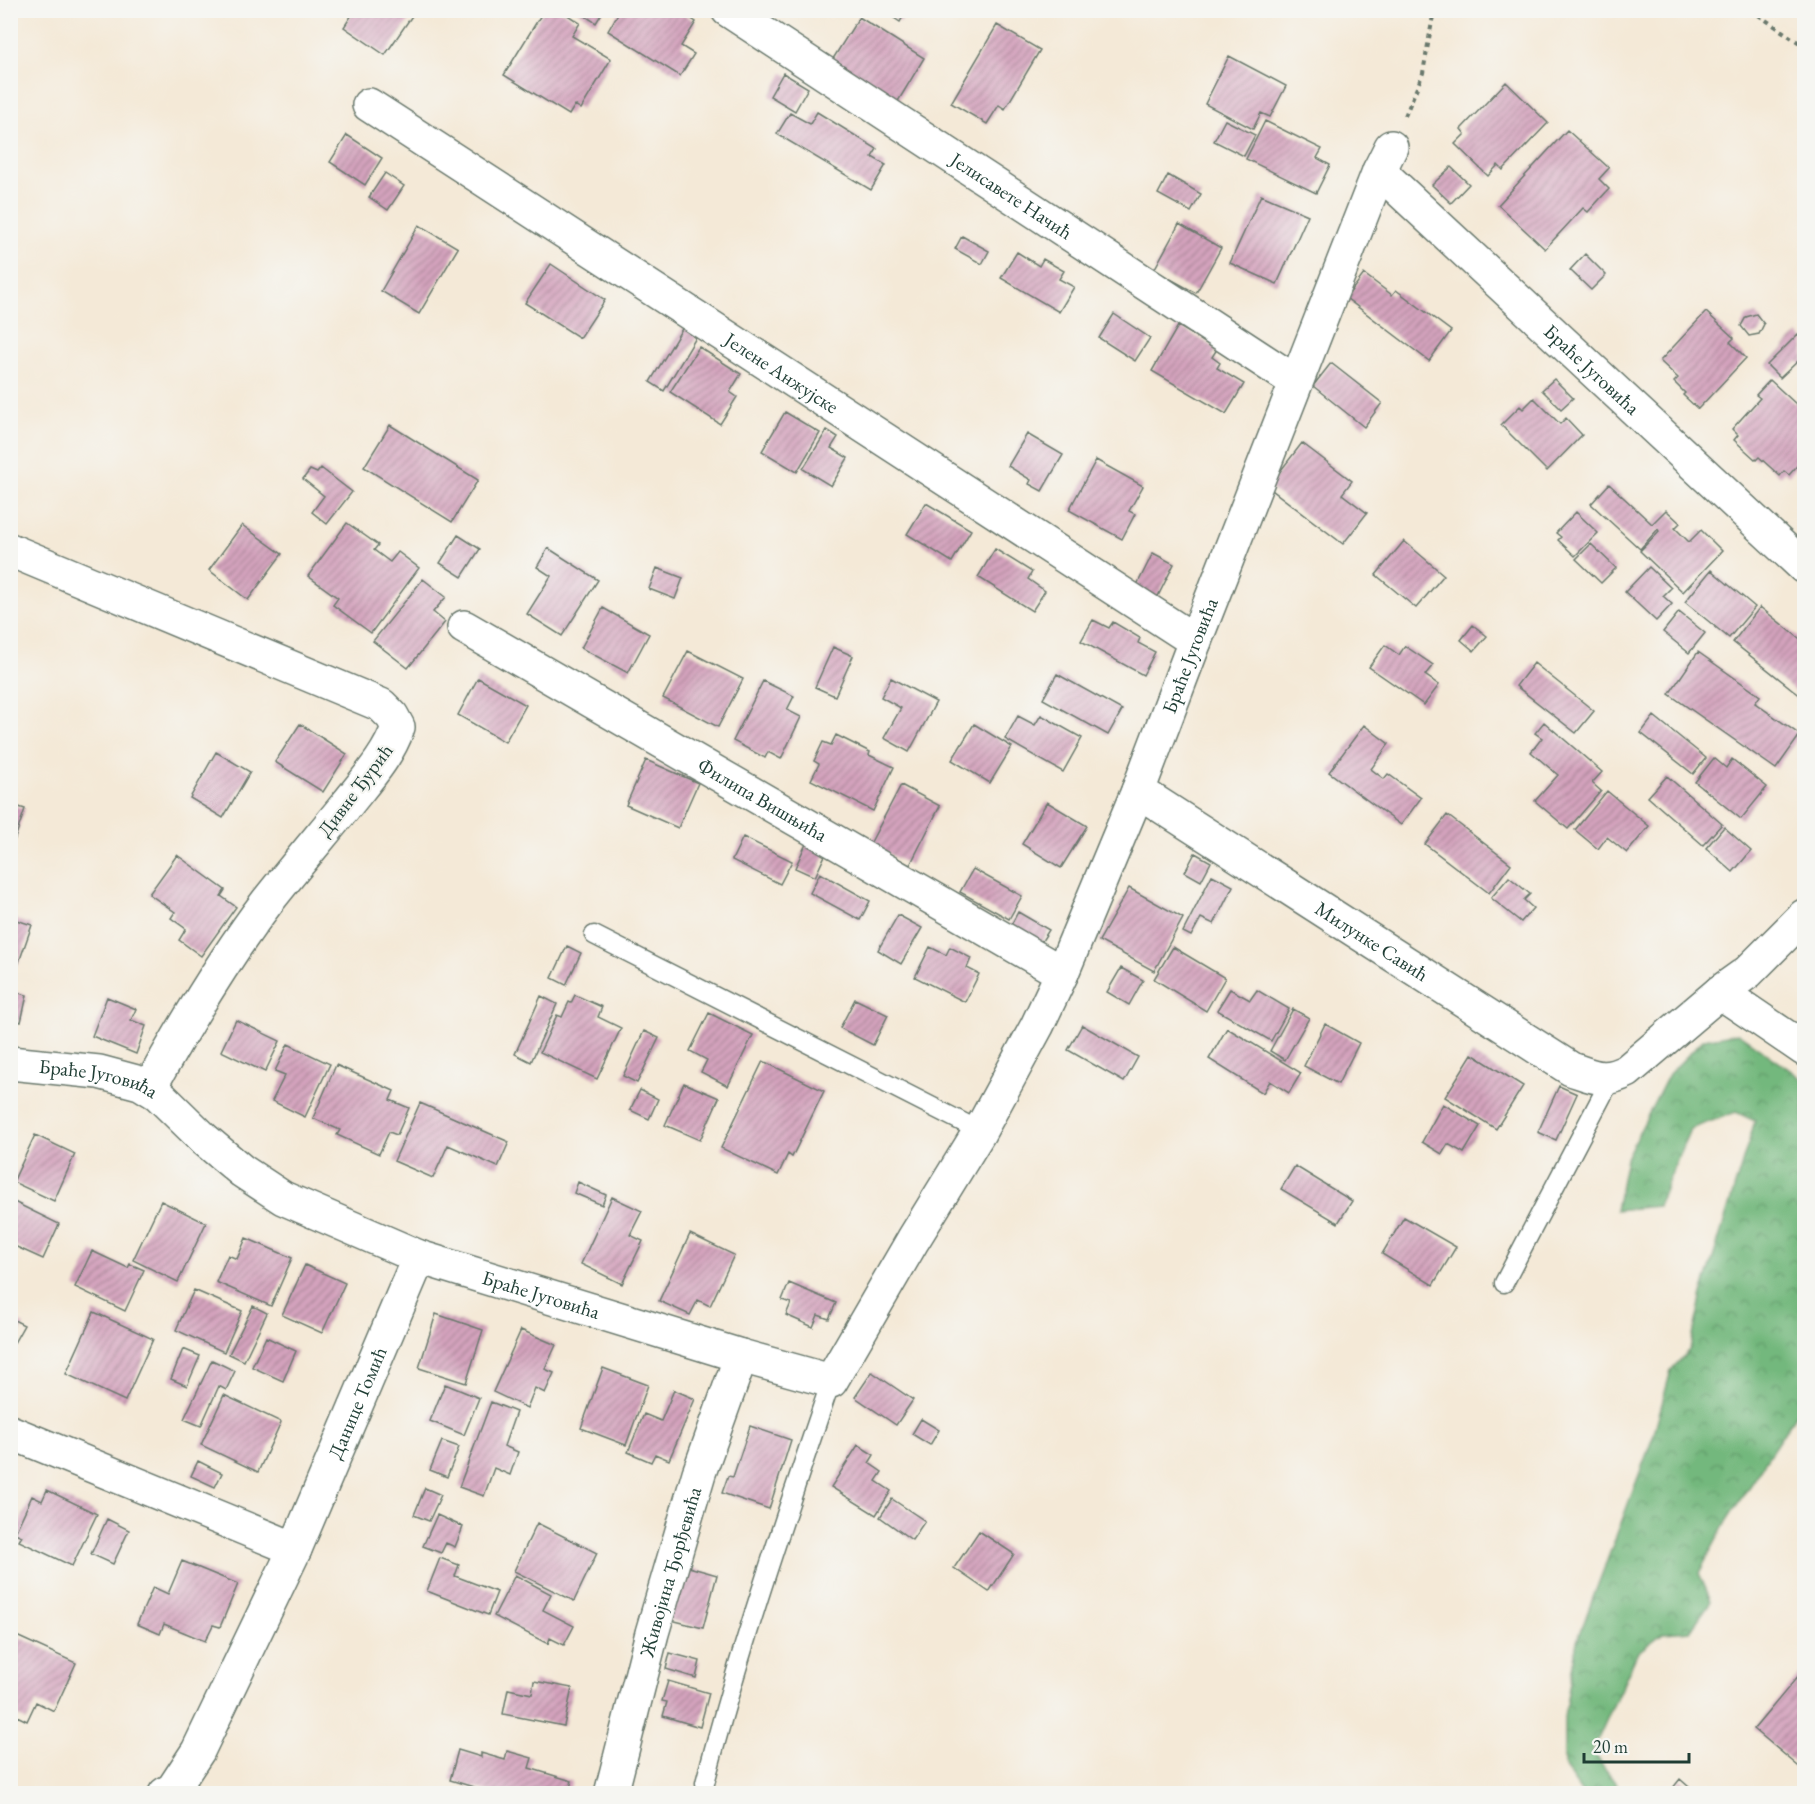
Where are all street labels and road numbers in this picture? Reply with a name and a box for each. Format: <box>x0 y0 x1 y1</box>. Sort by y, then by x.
street label: Јелисавете Начић <box>944 145 1078 245</box>
street label: Браће Југовића <box>1538 318 1645 420</box>
street label: Јелене Анжујске <box>718 325 844 419</box>
street label: Браће Југовића <box>1156 594 1224 717</box>
street label: Дивне Ђурић <box>312 738 398 842</box>
street label: Филипа Вишњића <box>693 752 832 848</box>
street label: Милунке Савић <box>1310 895 1434 987</box>
street label: Браће Југовића <box>38 1053 163 1104</box>
street label: Браће Југовића <box>479 1264 603 1325</box>
street label: Данице Томић <box>322 1343 392 1463</box>
street label: Живојина Ђорђевића <box>633 1484 707 1661</box>

